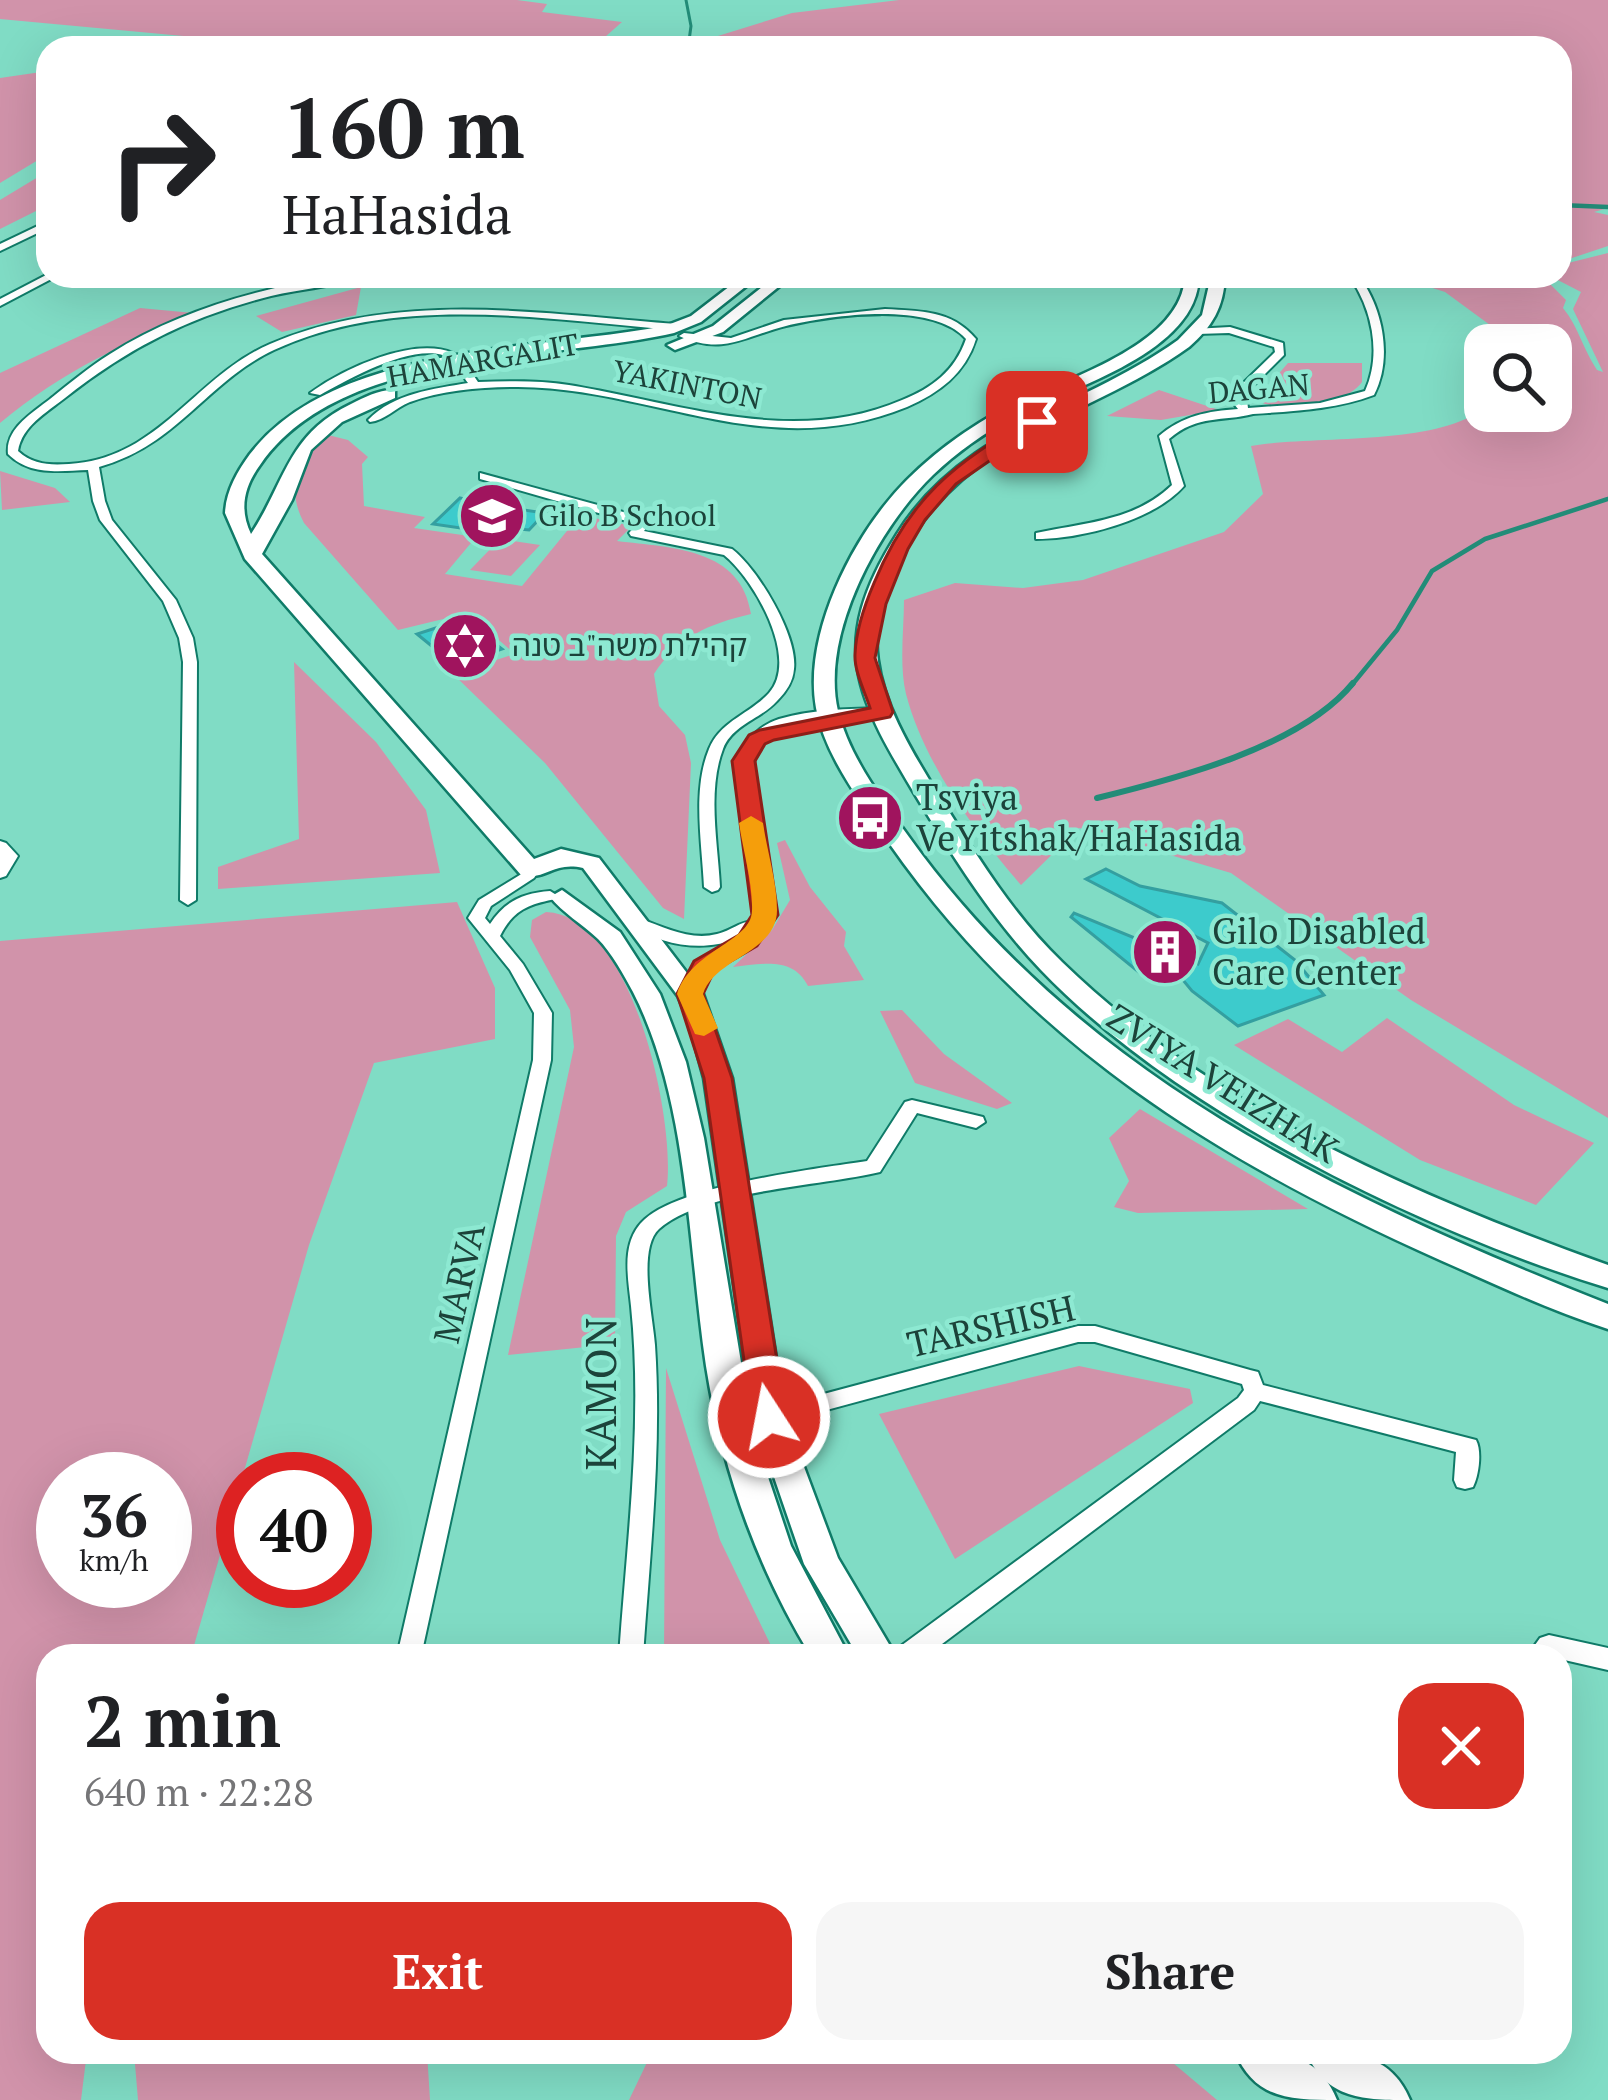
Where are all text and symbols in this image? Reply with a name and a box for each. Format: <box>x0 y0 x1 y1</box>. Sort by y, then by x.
text: 160 m <box>282 71 525 182</box>
icon: right <box>84 84 240 240</box>
text: HaHasida <box>282 178 512 249</box>
street label: HAMARGALIT <box>384 323 582 397</box>
map controls <box>1464 324 1572 432</box>
button: search <box>1464 324 1572 432</box>
street label: YAKINTON <box>609 350 765 418</box>
street label: DAGAN <box>1207 364 1311 412</box>
pin <box>986 371 1088 473</box>
icon: arrive <box>1004 389 1070 455</box>
school or university icon: Gilo B School <box>457 481 527 551</box>
place label: Gilo B School <box>538 495 716 535</box>
synagogue icon: קהילת משה"ב טנה <box>430 611 500 681</box>
place label: קהילת משה"ב טנה <box>512 625 747 665</box>
place label: Tsviya VeYitshak/HaHasida <box>916 773 1242 861</box>
bus stop icon: Tsviya VeYitshak/HaHasida <box>835 783 905 853</box>
place label: Gilo Disabled Care Center <box>1212 907 1426 995</box>
building icon: Gilo Disabled Care Center <box>1130 917 1200 987</box>
street label: ZVIYA VEIZHAK <box>1099 993 1348 1173</box>
street label: MARVA <box>422 1218 495 1347</box>
street label: TARSHISH <box>902 1283 1079 1368</box>
street label: KAMON <box>572 1317 628 1471</box>
position arrow <box>706 1354 832 1480</box>
speed limit sign: 40 <box>216 1452 372 1608</box>
text: 36 <box>80 1475 148 1554</box>
text: km/h <box>79 1540 149 1580</box>
text: 2 min <box>84 1672 281 1768</box>
button: close <box>1398 1683 1524 1809</box>
text: 640 m · 22:28 <box>84 1765 314 1817</box>
button: Exit <box>84 1902 792 2040</box>
button: Share <box>816 1902 1524 2040</box>

